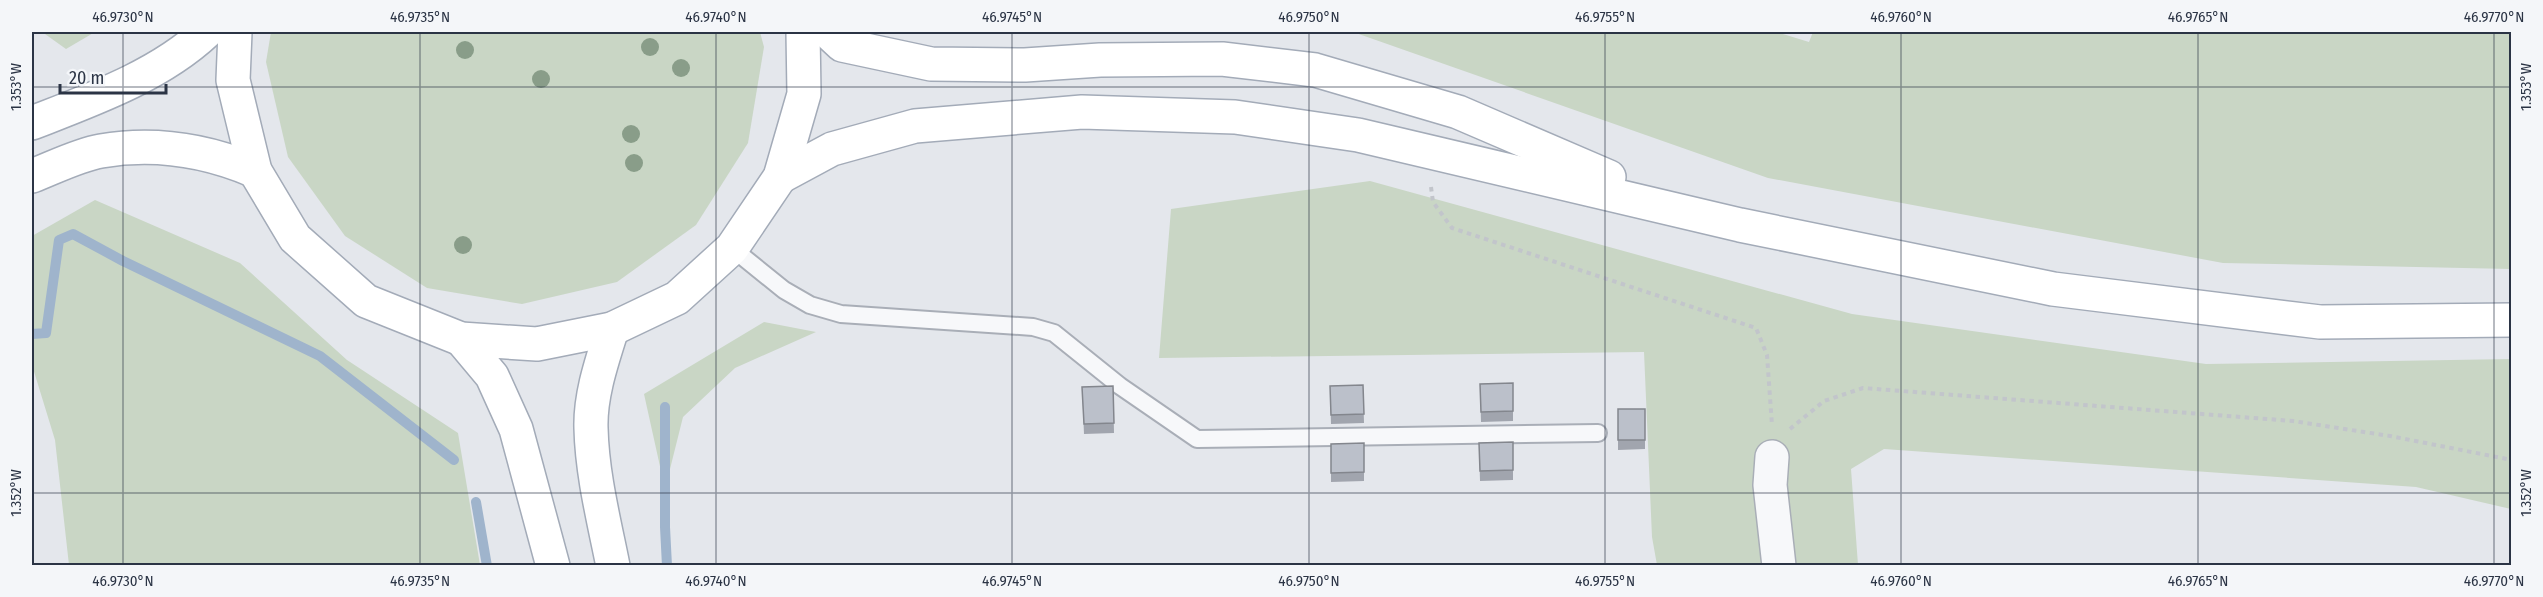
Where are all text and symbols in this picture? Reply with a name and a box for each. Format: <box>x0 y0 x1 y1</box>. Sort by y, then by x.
text: 46.9730°N <box>92 8 154 26</box>
text: 46.9735°N <box>390 8 450 26</box>
text: 46.9740°N <box>685 8 747 26</box>
text: 46.9745°N <box>982 8 1042 26</box>
text: 46.9750°N <box>1278 8 1340 26</box>
text: 46.9755°N <box>1575 8 1635 26</box>
text: 46.9760°N <box>1870 8 1932 26</box>
text: 46.9765°N <box>2168 8 2228 26</box>
text: 46.9770°N <box>2464 8 2524 26</box>
scale bar <box>60 57 166 95</box>
text: 1.353°W <box>7 63 25 111</box>
text: 1.353°W <box>2517 63 2535 111</box>
text: 20 m <box>69 67 104 89</box>
text: 1.352°W <box>7 469 25 517</box>
text: 1.352°W <box>2517 469 2535 517</box>
text: 46.9730°N <box>92 572 154 590</box>
text: 46.9735°N <box>390 572 450 590</box>
text: 46.9740°N <box>685 572 747 590</box>
text: 46.9745°N <box>982 572 1042 590</box>
text: 46.9750°N <box>1278 572 1340 590</box>
text: 46.9755°N <box>1575 572 1635 590</box>
text: 46.9760°N <box>1870 572 1932 590</box>
text: 46.9765°N <box>2168 572 2228 590</box>
text: 46.9770°N <box>2464 572 2524 590</box>

